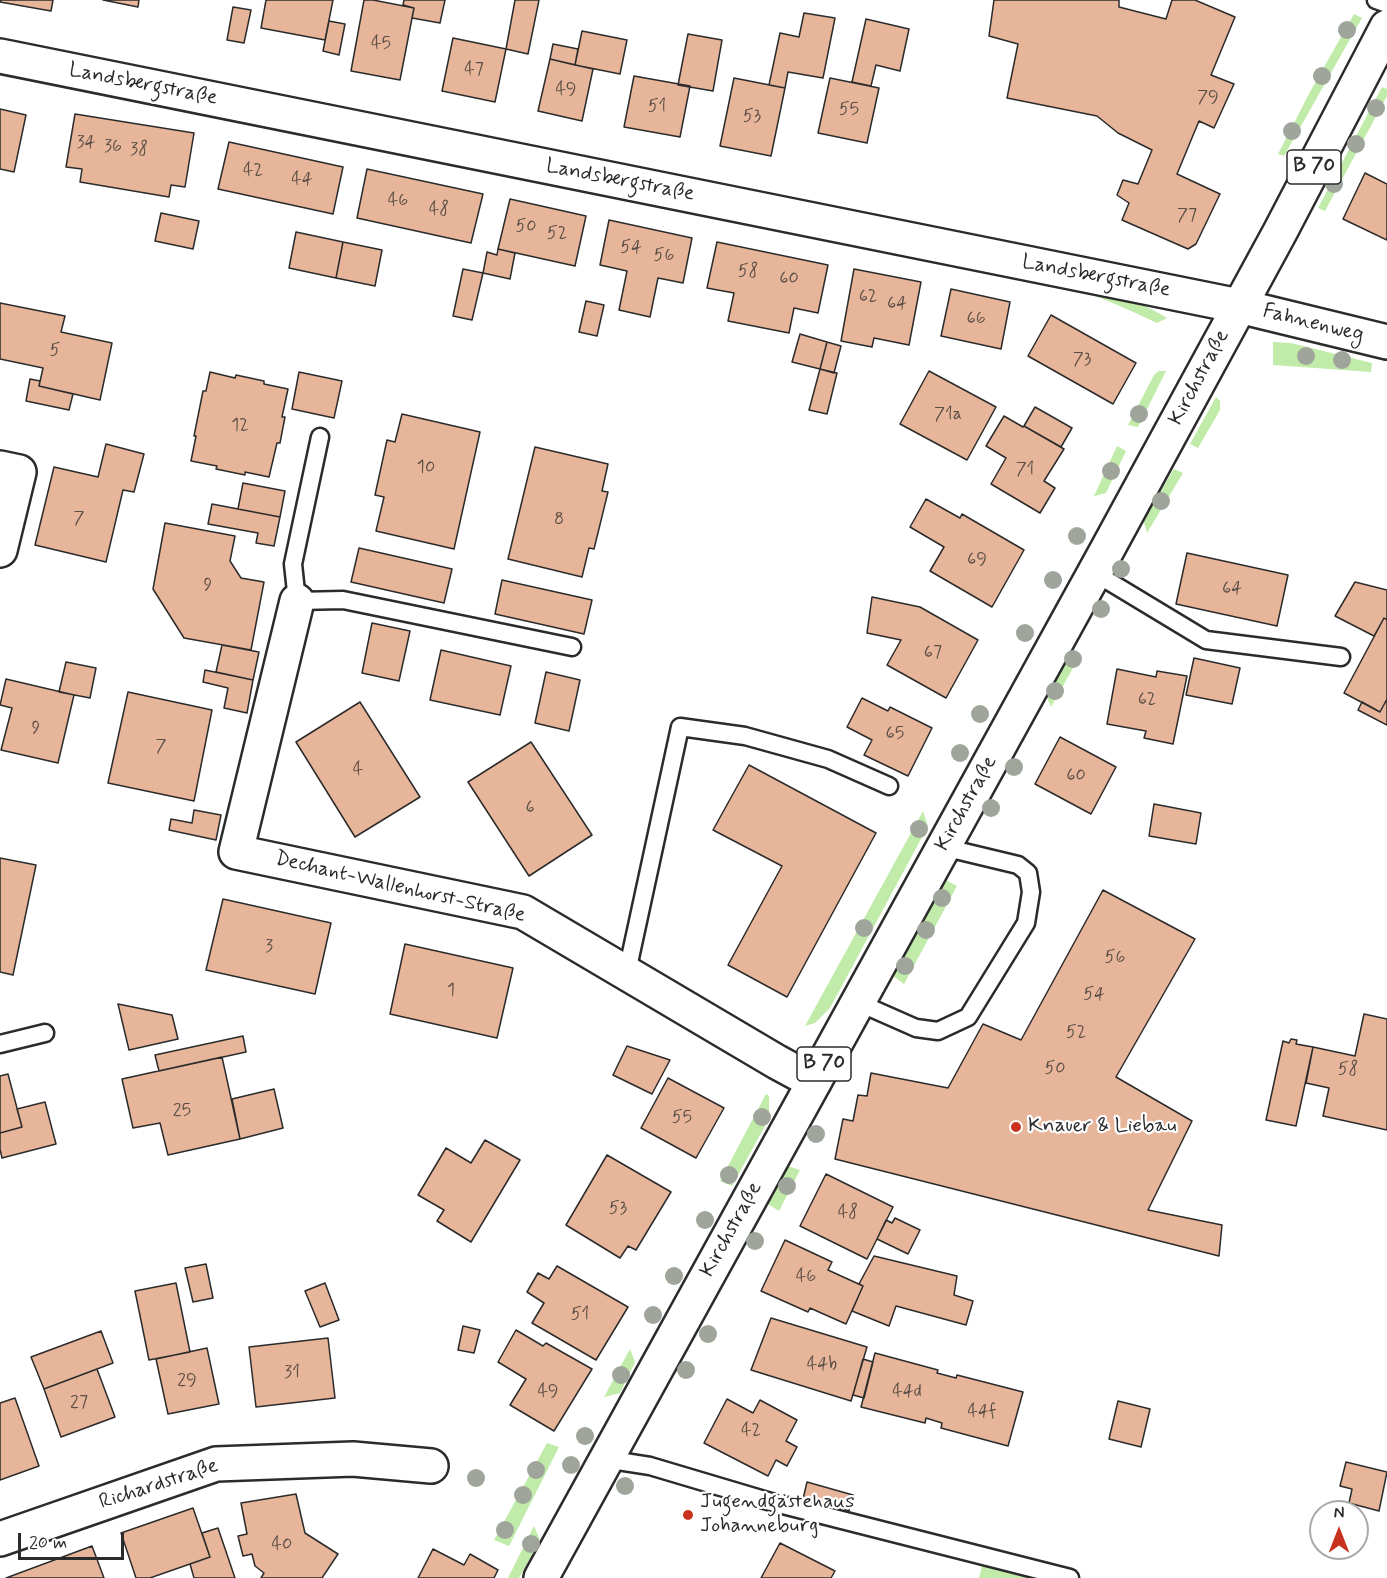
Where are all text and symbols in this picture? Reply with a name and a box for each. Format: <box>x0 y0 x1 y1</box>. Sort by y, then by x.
house number: 45 <box>371 33 391 55</box>
street label: Landsbergstraße <box>67 58 219 112</box>
house number: 47 <box>464 59 484 81</box>
house number: 49 <box>555 79 577 101</box>
house number: 79 <box>1197 87 1219 109</box>
house number: 51 <box>648 96 666 118</box>
house number: 55 <box>839 99 859 121</box>
house number: 53 <box>743 106 761 128</box>
house number: 34 <box>76 132 96 154</box>
house number: 36 <box>104 136 122 158</box>
house number: 38 <box>130 139 148 161</box>
road number: B 70 <box>1287 150 1341 184</box>
street label: Landsbergstraße <box>544 154 696 208</box>
house number: 42 <box>243 160 263 182</box>
house number: 44 <box>291 169 313 191</box>
house number: 46 <box>388 190 408 212</box>
house number: 48 <box>429 199 449 221</box>
house number: 77 <box>1177 205 1197 227</box>
house number: 50 <box>515 216 537 238</box>
house number: 52 <box>547 223 567 245</box>
house number: 54 <box>620 237 642 259</box>
house number: 56 <box>654 245 674 267</box>
street label: Landsbergstraße <box>1020 250 1172 304</box>
house number: 58 <box>738 261 758 283</box>
house number: 60 <box>779 268 799 290</box>
house number: 62 <box>859 286 877 308</box>
house number: 64 <box>887 293 907 315</box>
street label: Fahnenweg <box>1260 299 1366 349</box>
house number: 66 <box>966 308 986 330</box>
street label: Kirchstraße <box>1164 326 1236 430</box>
house number: 5 <box>50 340 60 362</box>
house number: 73 <box>1073 349 1091 371</box>
house number: 71a <box>934 404 962 426</box>
house number: 12 <box>231 415 249 437</box>
house number: 10 <box>417 457 435 479</box>
house number: 71 <box>1016 459 1034 481</box>
house number: 7 <box>74 508 84 530</box>
house number: 8 <box>554 509 564 531</box>
house number: 69 <box>967 549 987 571</box>
house number: 9 <box>204 575 212 597</box>
house number: 64 <box>1222 578 1242 600</box>
house number: 67 <box>924 642 942 664</box>
house number: 62 <box>1138 689 1156 711</box>
house number: 9 <box>32 718 40 740</box>
house number: 65 <box>886 723 904 745</box>
house number: 7 <box>156 736 166 758</box>
street label: Kirchstraße <box>931 752 1003 856</box>
house number: 4 <box>353 759 363 781</box>
house number: 60 <box>1066 765 1086 787</box>
house number: 6 <box>525 797 535 819</box>
street label: Dechant-Wallenhorst-Straße <box>272 847 528 929</box>
house number: 3 <box>265 936 273 958</box>
house number: 56 <box>1105 947 1125 969</box>
house number: 1 <box>447 980 455 1002</box>
house number: 54 <box>1083 984 1105 1006</box>
house number: 52 <box>1066 1022 1086 1044</box>
road number: B 70 <box>797 1047 851 1081</box>
house number: 50 <box>1044 1058 1066 1080</box>
house number: 58 <box>1338 1059 1358 1081</box>
house number: 25 <box>173 1100 191 1122</box>
house number: 55 <box>672 1107 692 1129</box>
place label: Knauer & Liebau <box>1028 1114 1176 1140</box>
marker: Knauer & Liebau <box>1009 1120 1023 1134</box>
street label: Kirchstraße <box>696 1178 768 1282</box>
house number: 53 <box>609 1198 627 1220</box>
house number: 48 <box>838 1202 858 1224</box>
house number: 46 <box>796 1266 816 1288</box>
house number: 51 <box>571 1304 589 1326</box>
house number: 44b <box>807 1354 837 1376</box>
house number: 31 <box>284 1362 300 1384</box>
house number: 29 <box>177 1370 197 1392</box>
house number: 49 <box>537 1381 559 1403</box>
house number: 44d <box>892 1381 922 1403</box>
house number: 27 <box>70 1392 88 1414</box>
house number: 44f <box>967 1401 997 1423</box>
house number: 42 <box>741 1420 761 1442</box>
street label: Richardstraße <box>96 1454 222 1516</box>
place label: Jugendgästehaus Johanneburg <box>700 1490 855 1540</box>
north arrow <box>1309 1500 1369 1560</box>
text: N <box>1334 1503 1344 1524</box>
marker: Jugendgästehaus Johanneburg <box>681 1508 695 1522</box>
scale bar <box>21 1521 128 1559</box>
text: 20 m <box>29 1531 67 1555</box>
house number: 40 <box>272 1534 292 1556</box>

